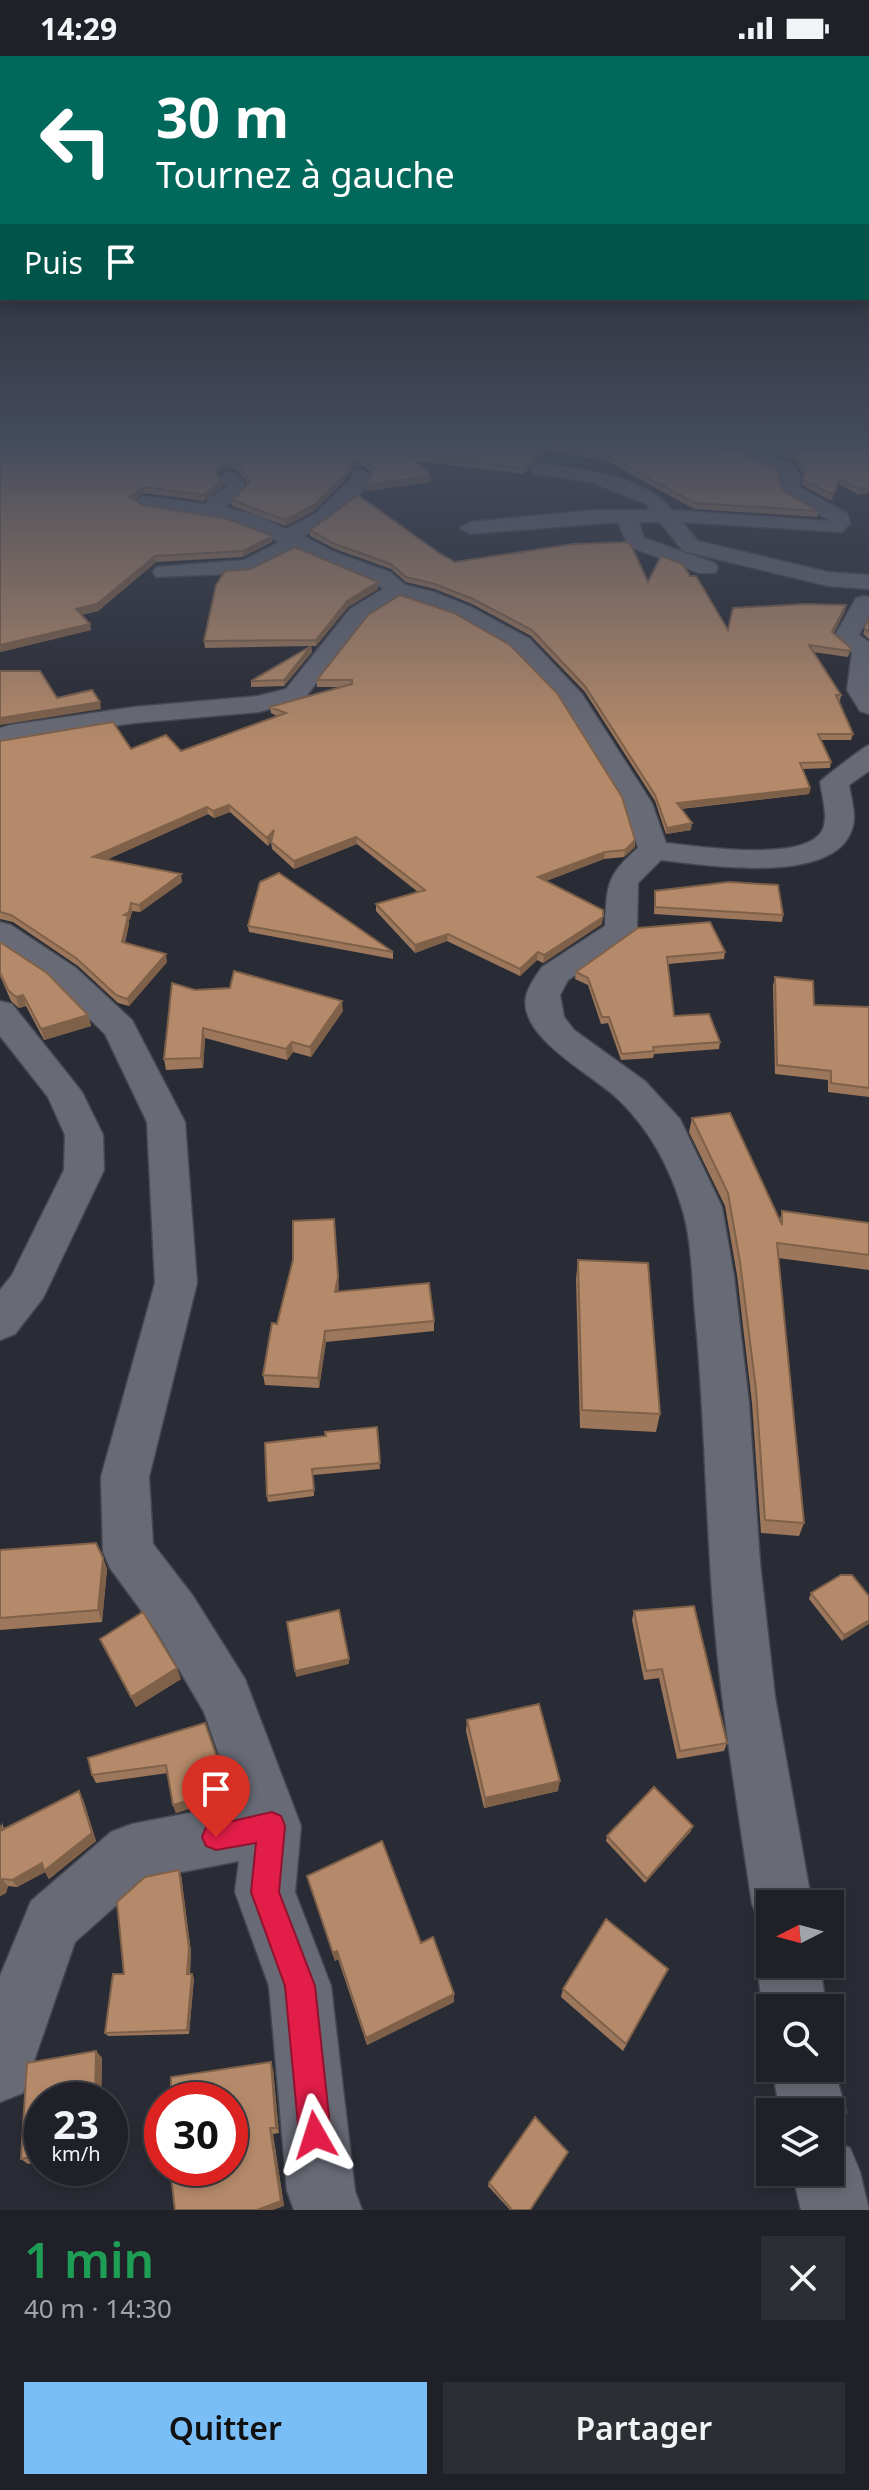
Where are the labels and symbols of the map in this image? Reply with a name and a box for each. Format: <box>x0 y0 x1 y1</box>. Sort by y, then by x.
pin <box>182 1755 250 1837</box>
north arrow <box>756 1890 844 1978</box>
speed limit sign: 30 <box>144 2082 248 2186</box>
position arrow <box>273 2093 357 2177</box>

